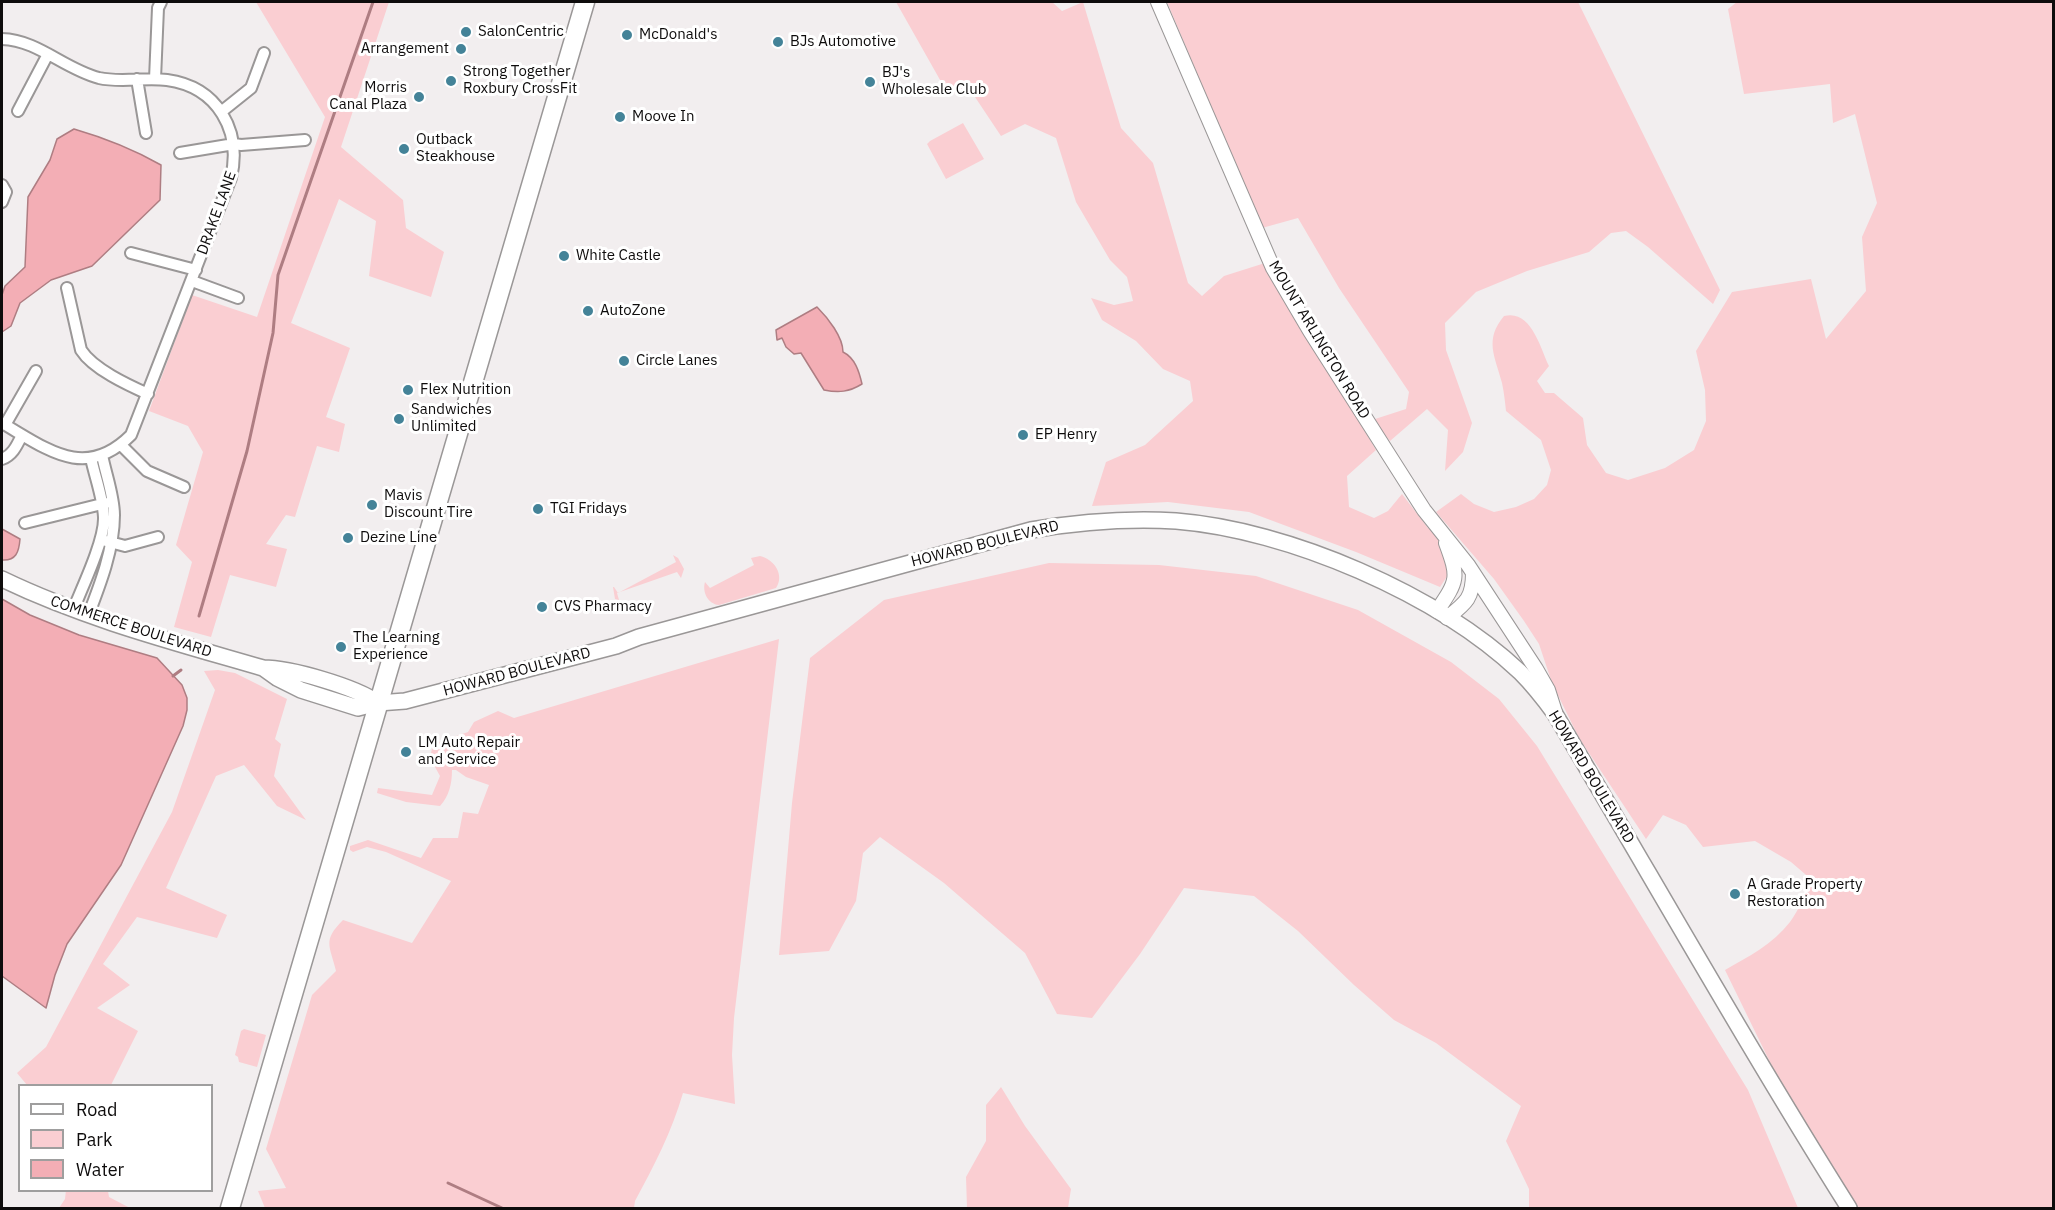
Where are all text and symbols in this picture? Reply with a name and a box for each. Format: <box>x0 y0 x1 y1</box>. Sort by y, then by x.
place label: SalonCentric <box>478 23 564 41</box>
marker: SalonCentric <box>459 25 473 39</box>
place label: McDonald's <box>639 26 717 44</box>
marker: McDonald's <box>620 28 634 42</box>
place label: BJs Automotive <box>790 33 896 51</box>
marker: BJs Automotive <box>771 35 785 49</box>
place label: Arrangement <box>361 40 449 58</box>
marker: Arrangement <box>454 42 468 56</box>
place label: Strong Together Roxbury CrossFit <box>463 63 577 98</box>
place label: BJ's Wholesale Club <box>882 64 986 99</box>
marker: Strong Together Roxbury CrossFit <box>444 74 458 88</box>
marker: BJ's Wholesale Club <box>863 75 877 89</box>
place label: Morris Canal Plaza <box>329 79 407 114</box>
marker: Morris Canal Plaza <box>412 90 426 104</box>
place label: Moove In <box>632 108 694 126</box>
marker: Moove In <box>613 110 627 124</box>
place label: Outback Steakhouse <box>416 131 495 166</box>
marker: Outback Steakhouse <box>397 142 411 156</box>
street label: DRAKE LANE <box>194 169 240 257</box>
place label: White Castle <box>576 247 661 265</box>
marker: White Castle <box>557 249 571 263</box>
street label: MOUNT ARLINGTON ROAD <box>1265 258 1373 422</box>
place label: AutoZone <box>600 302 665 320</box>
marker: AutoZone <box>581 304 595 318</box>
place label: Circle Lanes <box>636 352 717 370</box>
marker: Circle Lanes <box>617 354 631 368</box>
place label: Flex Nutrition <box>420 381 511 399</box>
marker: Flex Nutrition <box>401 383 415 397</box>
place label: Sandwiches Unlimited <box>411 401 492 436</box>
marker: Sandwiches Unlimited <box>392 412 406 426</box>
place label: EP Henry <box>1035 426 1097 444</box>
marker: EP Henry <box>1016 428 1030 442</box>
place label: Mavis Discount Tire <box>384 487 473 522</box>
marker: Mavis Discount Tire <box>365 498 379 512</box>
place label: TGI Fridays <box>550 500 627 518</box>
marker: TGI Fridays <box>531 502 545 516</box>
street label: HOWARD BOULEVARD <box>909 517 1061 571</box>
place label: Dezine Line <box>360 529 437 547</box>
marker: Dezine Line <box>341 531 355 545</box>
street label: COMMERCE BOULEVARD <box>48 592 214 662</box>
place label: CVS Pharmacy <box>554 598 652 616</box>
marker: CVS Pharmacy <box>535 600 549 614</box>
place label: The Learning Experience <box>353 629 440 664</box>
marker: The Learning Experience <box>334 640 348 654</box>
street label: HOWARD BOULEVARD <box>441 644 593 700</box>
street label: HOWARD BOULEVARD <box>1544 707 1638 847</box>
place label: LM Auto Repair and Service <box>418 734 520 769</box>
marker: LM Auto Repair and Service <box>399 745 413 759</box>
place label: A Grade Property Restoration <box>1747 876 1863 911</box>
marker: A Grade Property Restoration <box>1728 887 1742 901</box>
legend <box>18 1084 213 1192</box>
text: Road <box>76 1098 117 1121</box>
text: Park <box>76 1128 112 1151</box>
text: Water <box>76 1158 124 1181</box>

